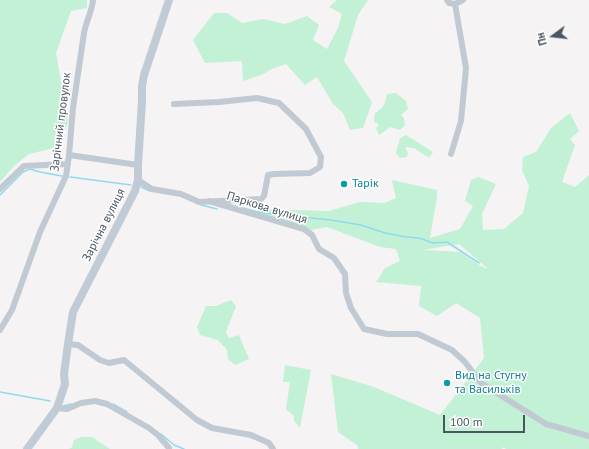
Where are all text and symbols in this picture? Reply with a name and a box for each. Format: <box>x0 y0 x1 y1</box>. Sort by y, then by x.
north arrow <box>533 16 573 56</box>
text: Пн <box>533 31 550 47</box>
street label: Зарічний провулок <box>48 72 74 172</box>
place label: Тарік <box>352 177 379 191</box>
marker: Тарік <box>339 179 349 189</box>
street label: Зарічна вулиця <box>79 186 129 264</box>
street label: Паркова вулиця <box>225 189 309 227</box>
place label: Вид на Стугну та Васильків <box>455 369 527 397</box>
marker: Вид на Стугну та Васильків <box>442 378 452 388</box>
scale bar <box>445 407 527 433</box>
text: 100 m <box>450 414 483 429</box>

